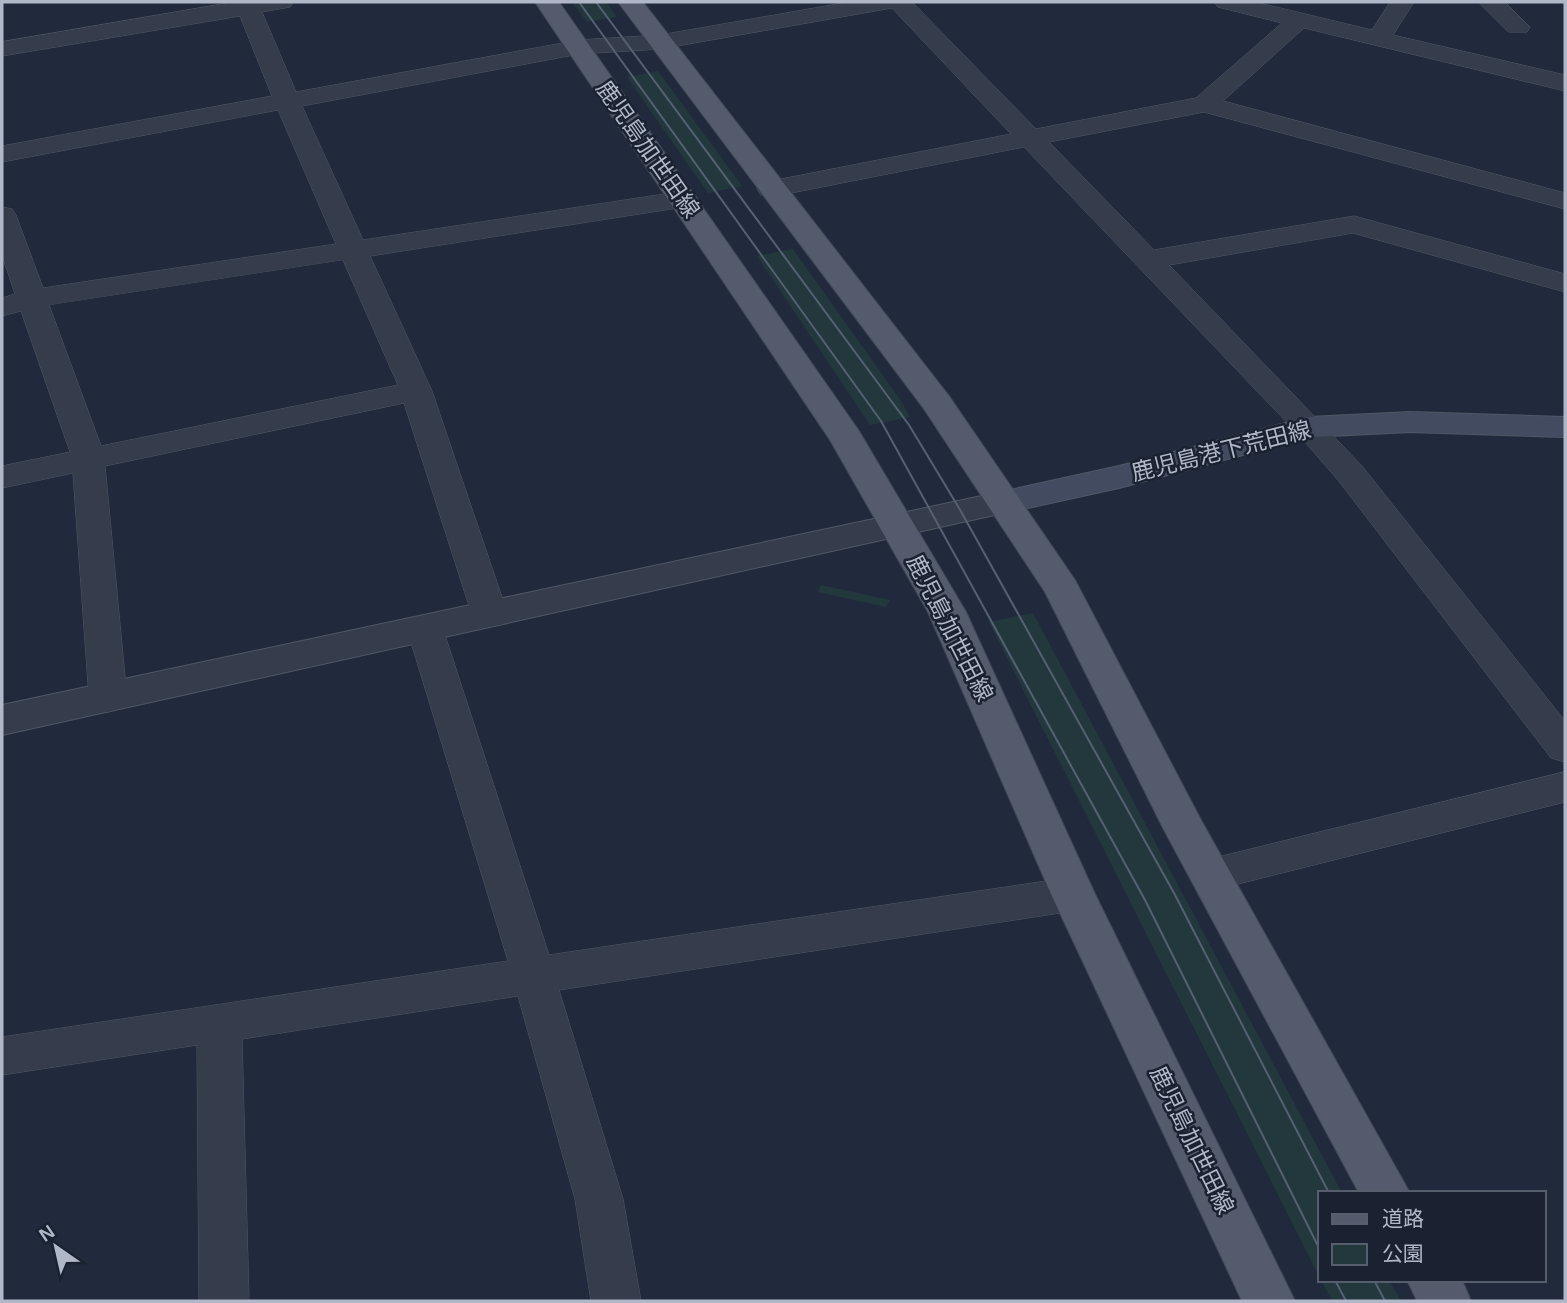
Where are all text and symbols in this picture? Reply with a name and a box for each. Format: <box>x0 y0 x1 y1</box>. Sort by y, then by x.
street label: 鹿児島加世田線 <box>591 76 705 222</box>
street label: 鹿児島港下荒田線 <box>1129 416 1313 486</box>
street label: 鹿児島加世田線 <box>902 550 998 706</box>
street label: 鹿児島加世田線 <box>1145 1062 1239 1218</box>
legend <box>1318 1191 1546 1282</box>
text: 道路 <box>1382 1207 1424 1230</box>
north arrow <box>21 1212 91 1282</box>
text: N <box>35 1221 58 1246</box>
text: 公園 <box>1382 1242 1424 1265</box>

